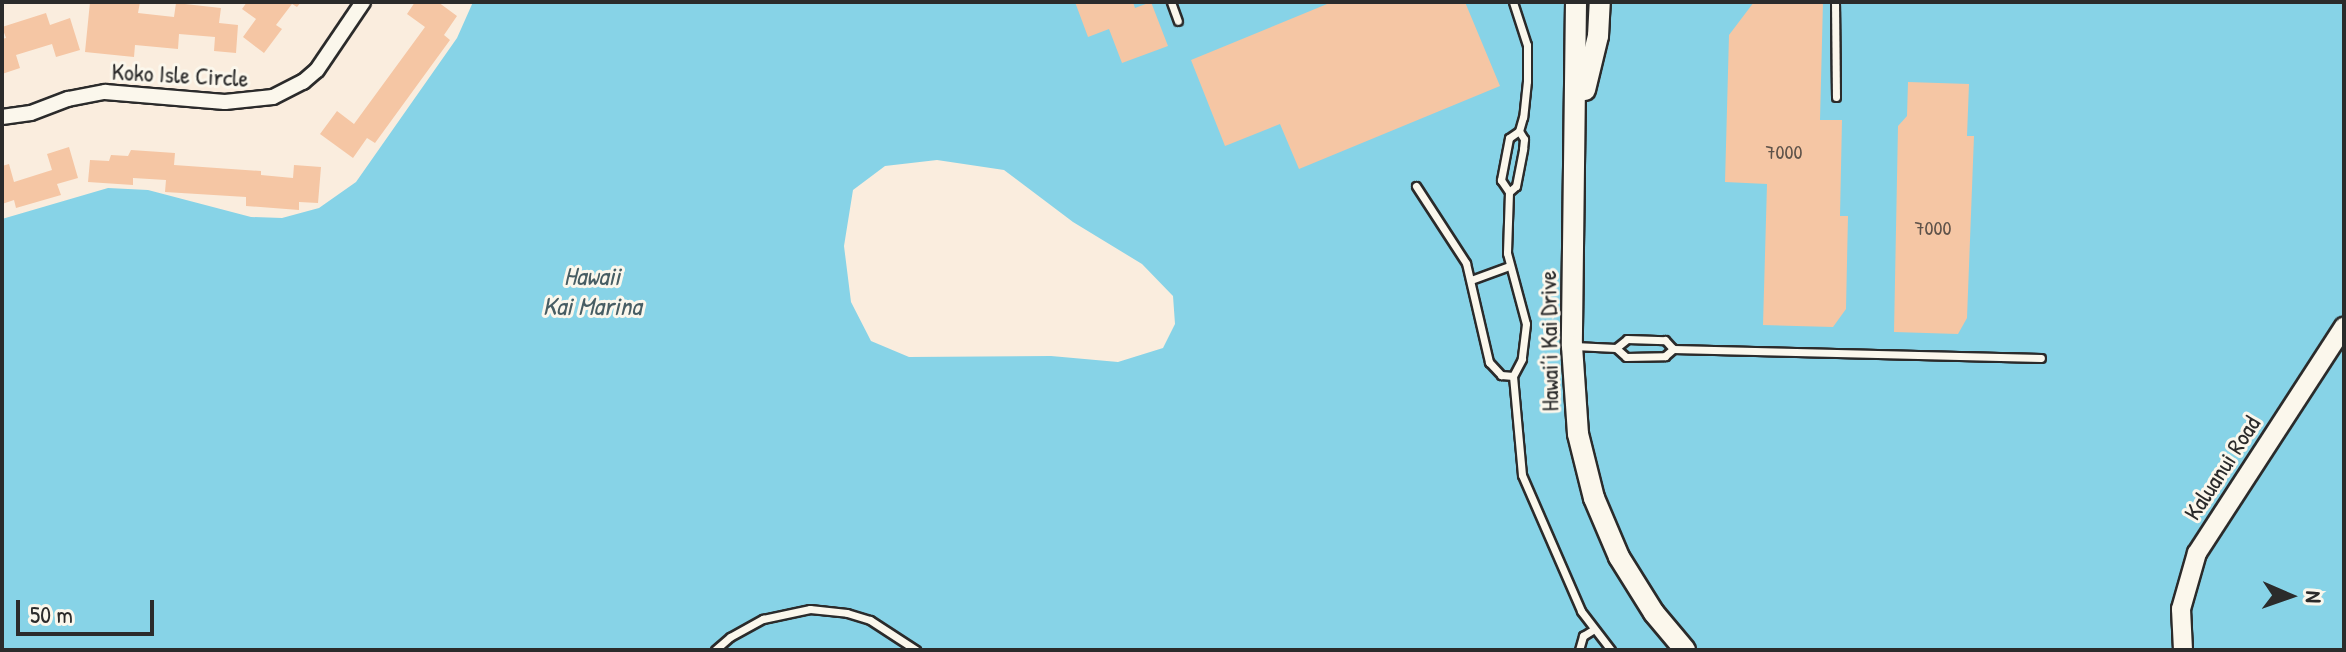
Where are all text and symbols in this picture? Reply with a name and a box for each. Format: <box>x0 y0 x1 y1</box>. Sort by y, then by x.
street label: Koko Isle Circle <box>111 57 249 93</box>
house number: 7000 <box>1766 139 1802 163</box>
house number: 7000 <box>1915 215 1951 239</box>
water label: Hawaii Kai Marina <box>542 260 642 322</box>
street label: Hawai’i Kai Drive <box>1533 270 1565 412</box>
street label: Kaluanui Road <box>2178 411 2266 525</box>
north arrow <box>2250 556 2330 636</box>
scale bar <box>20 584 158 634</box>
text: N <box>2299 590 2329 603</box>
text: 50 m <box>30 598 73 630</box>

